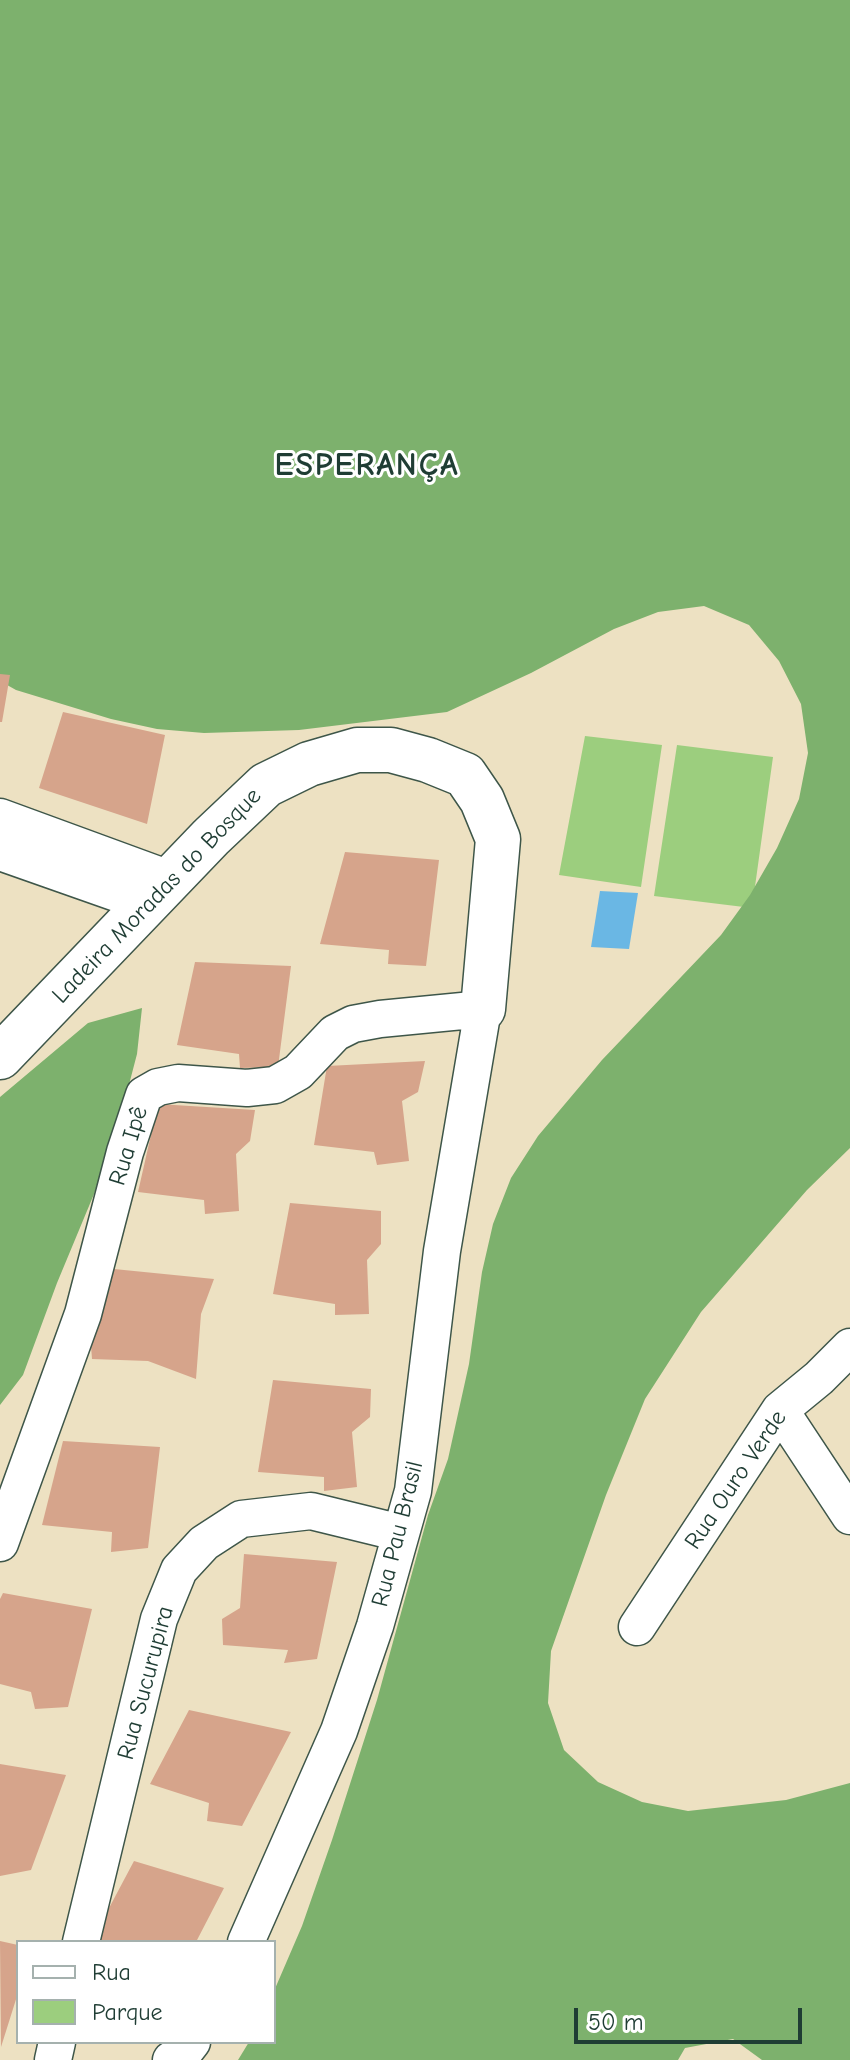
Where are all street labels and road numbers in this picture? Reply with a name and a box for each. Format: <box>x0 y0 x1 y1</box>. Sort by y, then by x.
street label: Ladeira Moradas do Bosque <box>46 782 268 1010</box>
street label: Rua Ipê <box>103 1103 155 1189</box>
street label: Rua Ouro Verde <box>679 1405 793 1555</box>
street label: Rua Pau Brasil <box>366 1458 430 1610</box>
street label: Rua Sucurupira <box>112 1603 180 1763</box>

